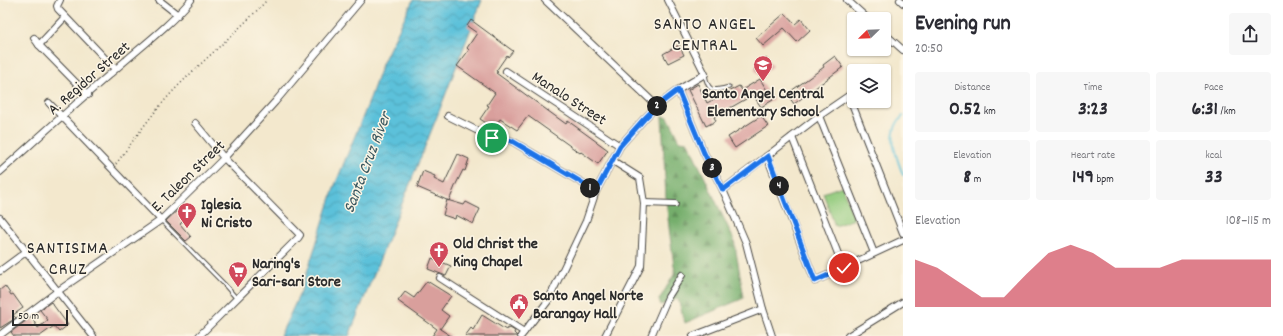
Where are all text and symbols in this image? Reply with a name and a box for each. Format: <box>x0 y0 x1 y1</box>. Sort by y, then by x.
text: Evening run <box>915 9 1011 40</box>
north arrow <box>847 12 891 56</box>
map controls <box>847 12 891 108</box>
district label: SANTO ANGEL CENTRAL <box>654 13 756 59</box>
button: share <box>1229 13 1271 55</box>
street label: A. Regidor Street <box>43 36 136 121</box>
text: 20:50 <box>915 40 943 59</box>
school or university icon: Santo Angel Central Elementary School <box>752 54 774 82</box>
button: layers <box>847 64 891 108</box>
street label: Manalo Street <box>527 66 611 132</box>
text: Distance <box>954 80 990 96</box>
text: Time <box>1084 80 1102 96</box>
text: Pace <box>1204 80 1223 96</box>
place label: Santo Angel Central Elementary School <box>702 83 824 124</box>
pin: 2 <box>647 96 667 116</box>
text: 0.52 <box>949 96 981 124</box>
text: 3:23 <box>1078 96 1108 124</box>
text: 6:31 <box>1192 96 1218 124</box>
text: 2 <box>655 98 659 114</box>
text: km <box>981 104 996 120</box>
text: /km <box>1218 104 1236 120</box>
water label: Santa Cruz River <box>339 108 400 217</box>
pin <box>475 121 509 155</box>
icon: arrive <box>481 127 503 149</box>
street label: E. Taleon Street <box>146 135 231 218</box>
text: Elevation <box>953 148 991 164</box>
text: Heart rate <box>1071 148 1115 164</box>
text: kcal <box>1205 148 1222 164</box>
pin: 3 <box>702 158 722 178</box>
text: 3 <box>710 160 714 176</box>
text: 8 <box>963 164 971 192</box>
text: 149 <box>1072 164 1094 192</box>
text: 33 <box>1205 164 1223 192</box>
text: m <box>971 172 981 188</box>
text: bpm <box>1094 172 1114 188</box>
pin: 4 <box>769 176 789 196</box>
pin: 1 <box>580 178 600 198</box>
text: 4 <box>777 178 781 194</box>
text: 1 <box>589 180 591 196</box>
place label: Iglesia Ni Cristo <box>201 194 252 235</box>
church icon: Iglesia Ni Cristo <box>176 201 198 229</box>
text: Elevation <box>915 212 960 231</box>
text: 108–115 m <box>1226 212 1271 231</box>
place label: Old Christ the King Chapel <box>453 233 538 274</box>
district label: SANTISIMA CRUZ <box>27 237 109 283</box>
church icon: Old Christ the King Chapel <box>428 240 450 268</box>
pin <box>827 251 861 285</box>
place label: Naring's Sari-sari Store <box>252 253 341 294</box>
icon: check <box>833 257 855 279</box>
supermarket icon: Naring's Sari-sari Store <box>227 260 249 288</box>
place label: Santo Angel Norte Barangay Hall <box>533 285 643 326</box>
public building icon: Santo Angel Norte Barangay Hall <box>508 292 530 320</box>
scale bar <box>12 308 68 327</box>
text: 50 m <box>18 309 39 325</box>

